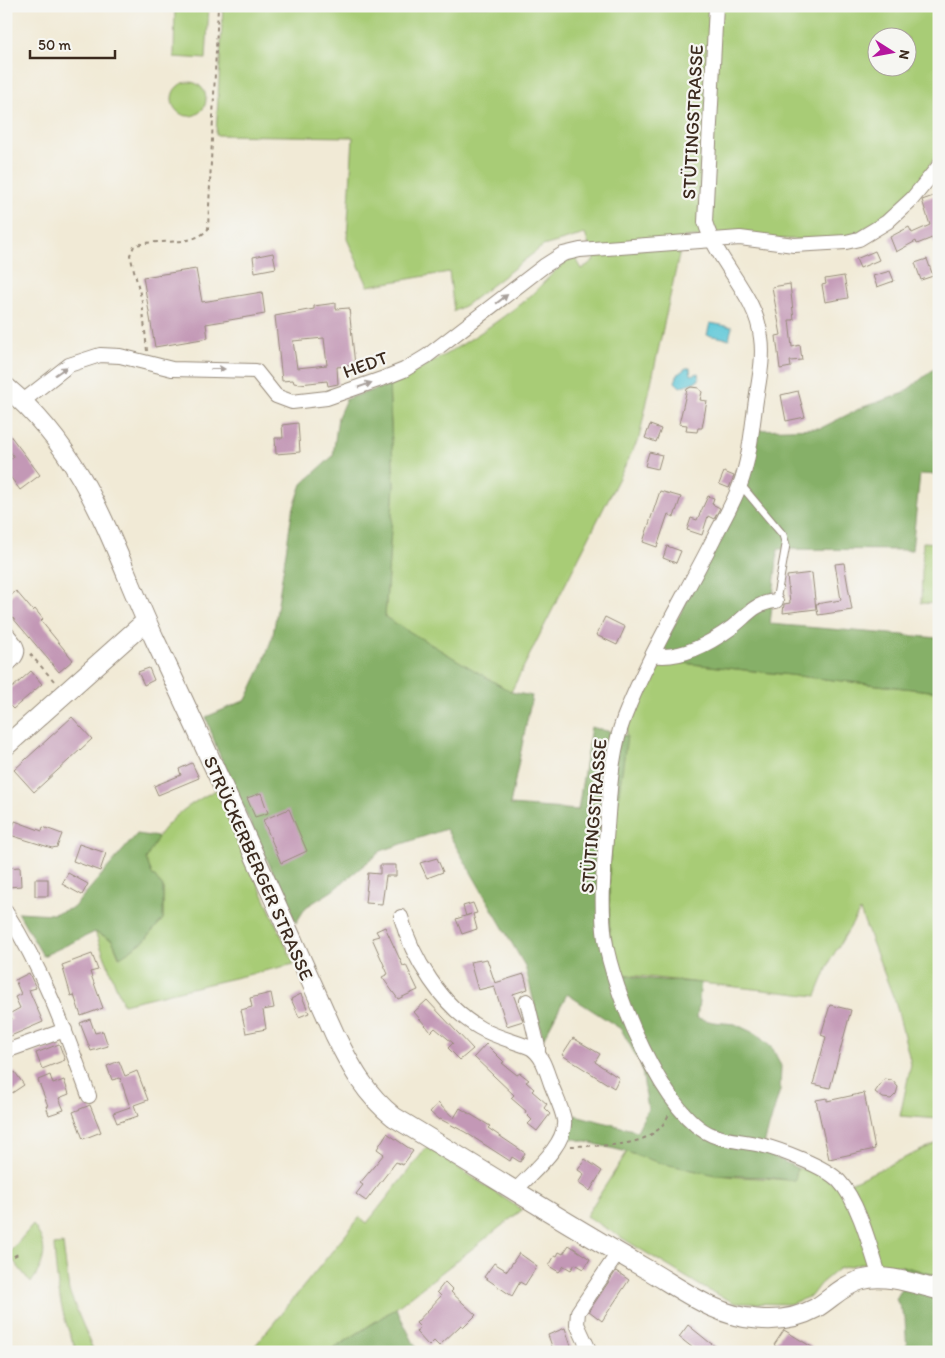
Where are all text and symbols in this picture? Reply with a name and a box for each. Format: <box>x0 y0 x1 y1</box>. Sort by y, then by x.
scale bar <box>30 28 115 60</box>
north arrow <box>868 28 918 78</box>
text: 50 m <box>38 36 71 54</box>
street label: STÜTINGSTRASSE <box>677 44 708 200</box>
text: N <box>895 48 914 61</box>
one-way arrow <box>495 294 509 304</box>
street label: HEDT <box>339 346 391 383</box>
one-way arrow <box>210 365 226 373</box>
one-way arrow <box>54 366 68 375</box>
one-way arrow <box>358 381 373 388</box>
street label: STÜTINGSTRASSE <box>575 738 612 894</box>
street label: STRÜCKERBERGER STRASSE <box>199 753 319 984</box>

